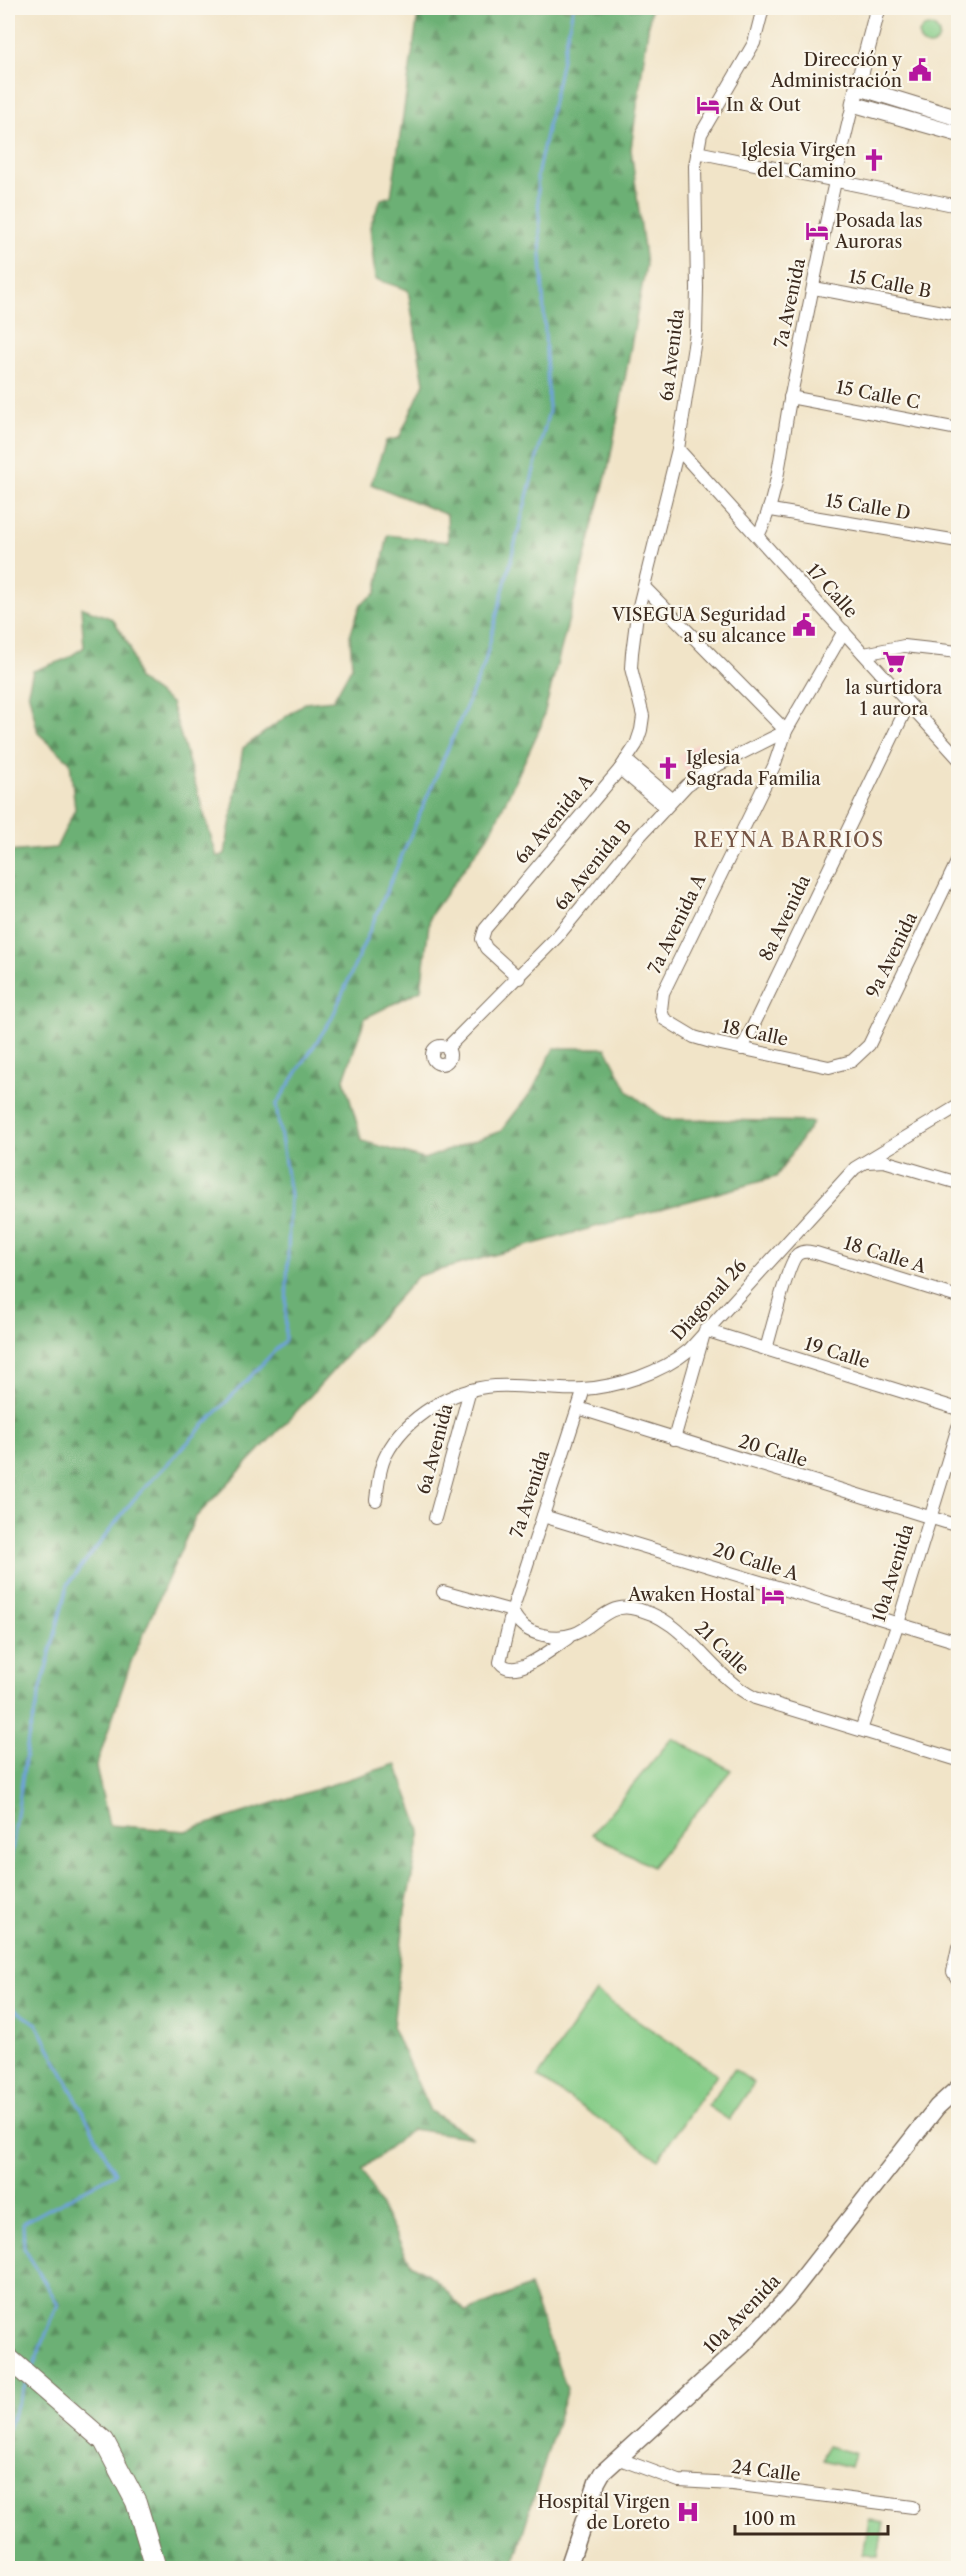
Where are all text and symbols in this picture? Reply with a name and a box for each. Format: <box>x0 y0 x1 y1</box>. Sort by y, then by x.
place label: Dirección y Administración <box>770 49 903 92</box>
public building icon: Dirección y Administración <box>907 57 933 83</box>
hotel icon: In & Out <box>695 92 721 118</box>
place label: In & Out <box>726 94 801 116</box>
place label: Iglesia Virgen del Camino <box>741 139 856 182</box>
church icon: Iglesia Virgen del Camino <box>861 147 887 173</box>
place label: Posada las Auroras <box>834 210 923 253</box>
hotel icon: Posada las Auroras <box>804 218 830 244</box>
street label: 7a Avenida <box>770 256 810 350</box>
street label: 15 Calle B <box>847 265 933 303</box>
street label: 6a Avenida <box>655 307 689 402</box>
street label: 15 Calle C <box>834 376 922 414</box>
street label: 15 Calle D <box>824 489 912 525</box>
street label: 17 Calle <box>802 559 862 623</box>
place label: VISEGUA Seguridad a su alcance <box>611 604 786 647</box>
public building icon: VISEGUA Seguridad a su alcance <box>791 612 817 638</box>
supermarket icon: la surtidora 1 aurora <box>881 649 907 675</box>
place label: la surtidora 1 aurora <box>846 677 943 720</box>
place label: Iglesia Sagrada Familia <box>686 747 821 790</box>
church icon: Iglesia Sagrada Familia <box>655 755 681 781</box>
street label: 6a Avenida A <box>510 769 598 868</box>
street label: 6a Avenida B <box>550 815 636 915</box>
district label: REYNA BARRIOS <box>693 828 885 852</box>
street label: 7a Avenida A <box>643 870 711 977</box>
street label: 8a Avenida <box>755 871 815 965</box>
street label: 9a Avenida <box>862 908 922 1001</box>
street label: 18 Calle <box>720 1015 790 1051</box>
street label: 18 Calle A <box>841 1232 929 1278</box>
street label: Diagonal 26 <box>667 1255 751 1345</box>
street label: 19 Calle <box>802 1333 872 1373</box>
street label: 6a Avenida <box>412 1401 458 1497</box>
street label: 20 Calle <box>736 1430 810 1472</box>
street label: 7a Avenida <box>505 1447 555 1541</box>
street label: 10a Avenida <box>868 1521 918 1625</box>
street label: 20 Calle A <box>711 1539 802 1586</box>
hotel icon: Awaken Hostal <box>760 1582 786 1608</box>
place label: Awaken Hostal <box>627 1584 755 1606</box>
street label: 21 Calle <box>690 1617 754 1679</box>
street label: 10a Avenida <box>699 2270 785 2358</box>
street label: 24 Calle <box>730 2456 802 2486</box>
place label: Hospital Virgen de Loreto <box>538 2491 670 2534</box>
scale bar <box>735 2498 888 2536</box>
hospital icon: Hospital Virgen de Loreto <box>675 2499 701 2525</box>
text: 100 m <box>744 2508 796 2530</box>

